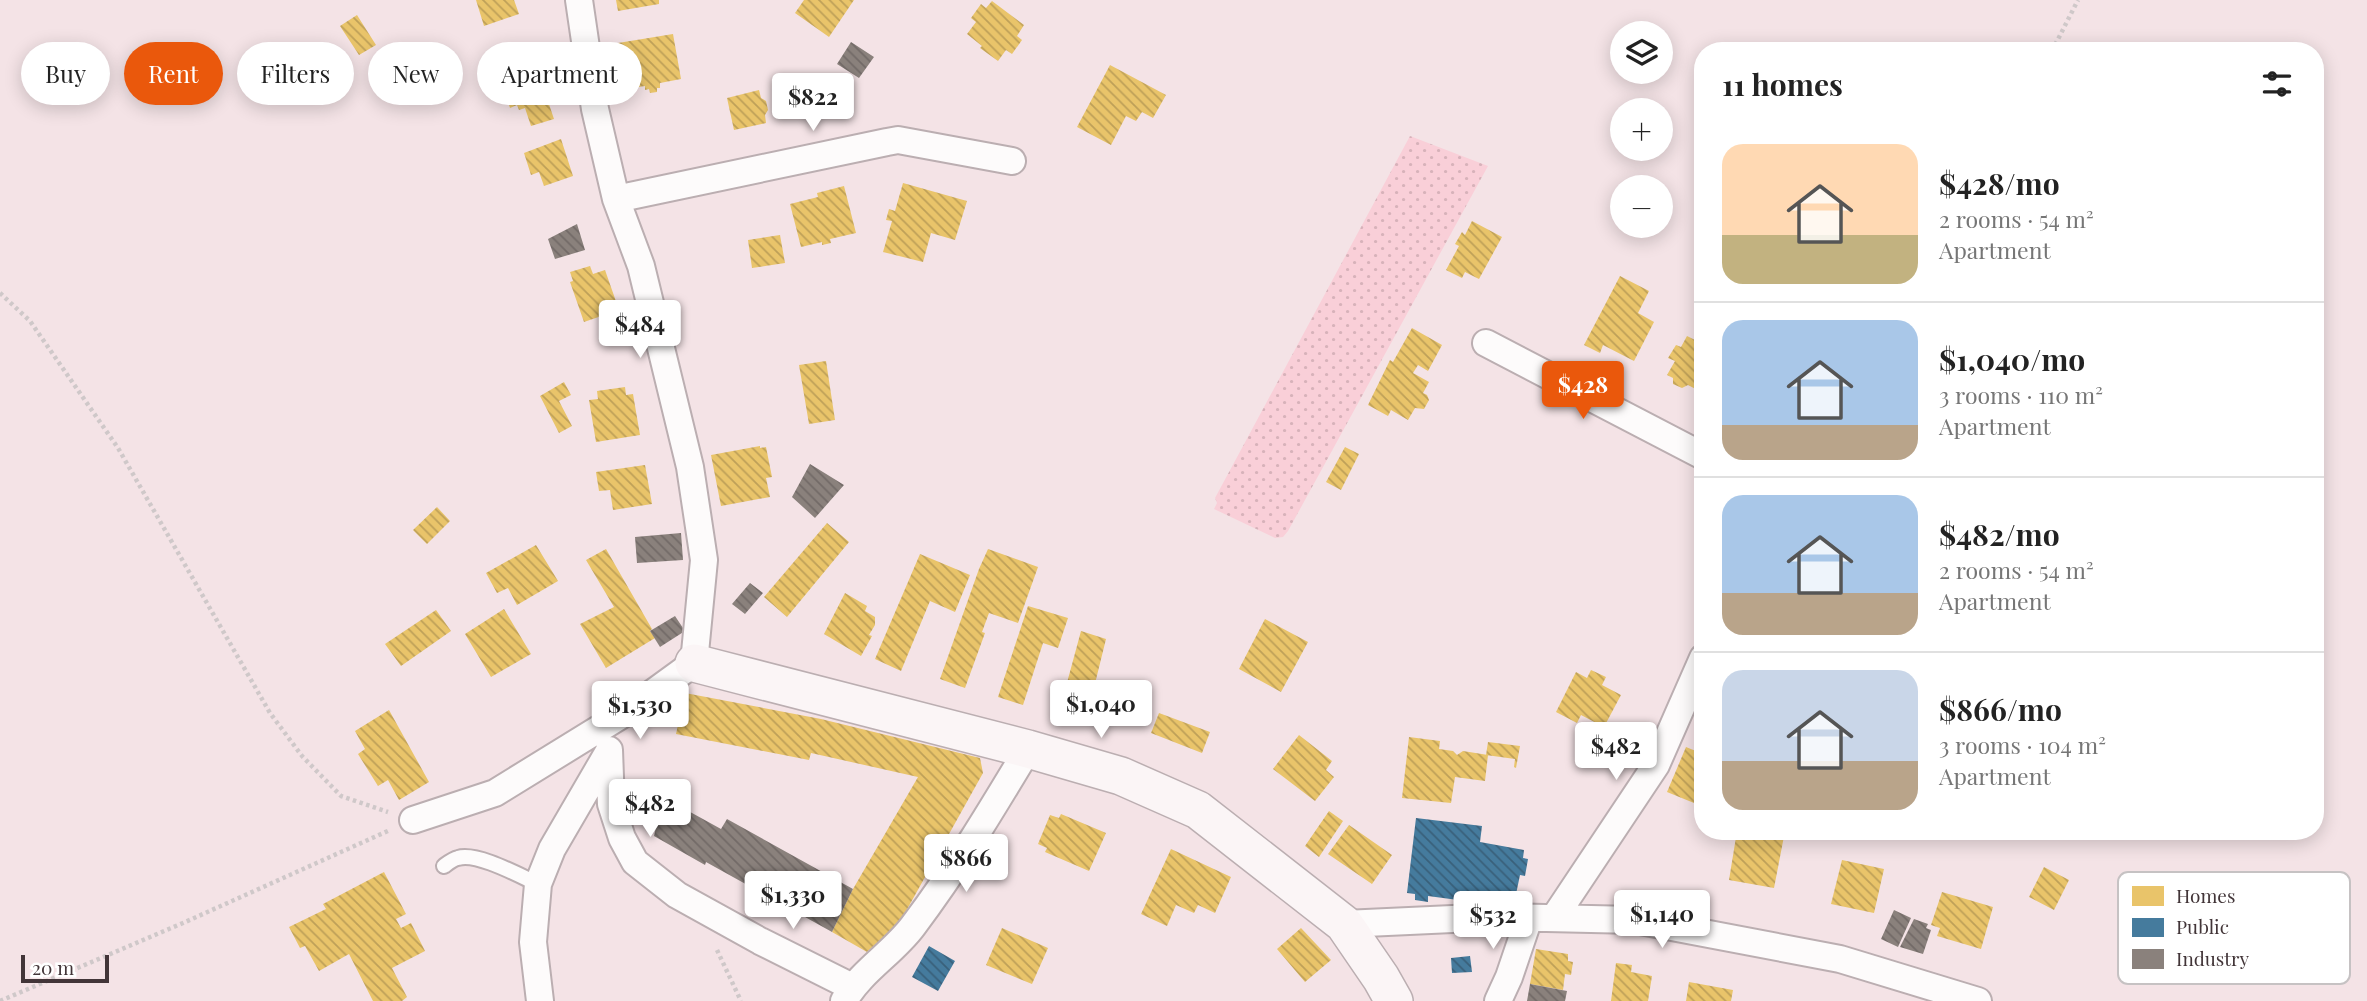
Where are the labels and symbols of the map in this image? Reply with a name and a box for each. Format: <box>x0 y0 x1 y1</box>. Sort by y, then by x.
pin: $822 <box>772 74 854 133</box>
pin: $484 <box>599 300 681 360</box>
pin: $428 <box>1542 362 1624 421</box>
pin: $1,040 <box>1044 680 1158 740</box>
pin: $1,530 <box>583 682 697 741</box>
pin: $482 <box>1575 722 1657 782</box>
pin: $482 <box>609 780 691 839</box>
pin: $866 <box>925 834 1007 894</box>
pin: $1,330 <box>736 872 850 931</box>
legend <box>2118 872 2350 984</box>
text: Homes <box>2176 882 2235 908</box>
pin: $1,140 <box>1605 890 1719 950</box>
pin: $532 <box>1452 892 1534 951</box>
text: Public <box>2176 913 2229 939</box>
text: Industry <box>2176 945 2250 971</box>
scale bar <box>21 952 108 984</box>

